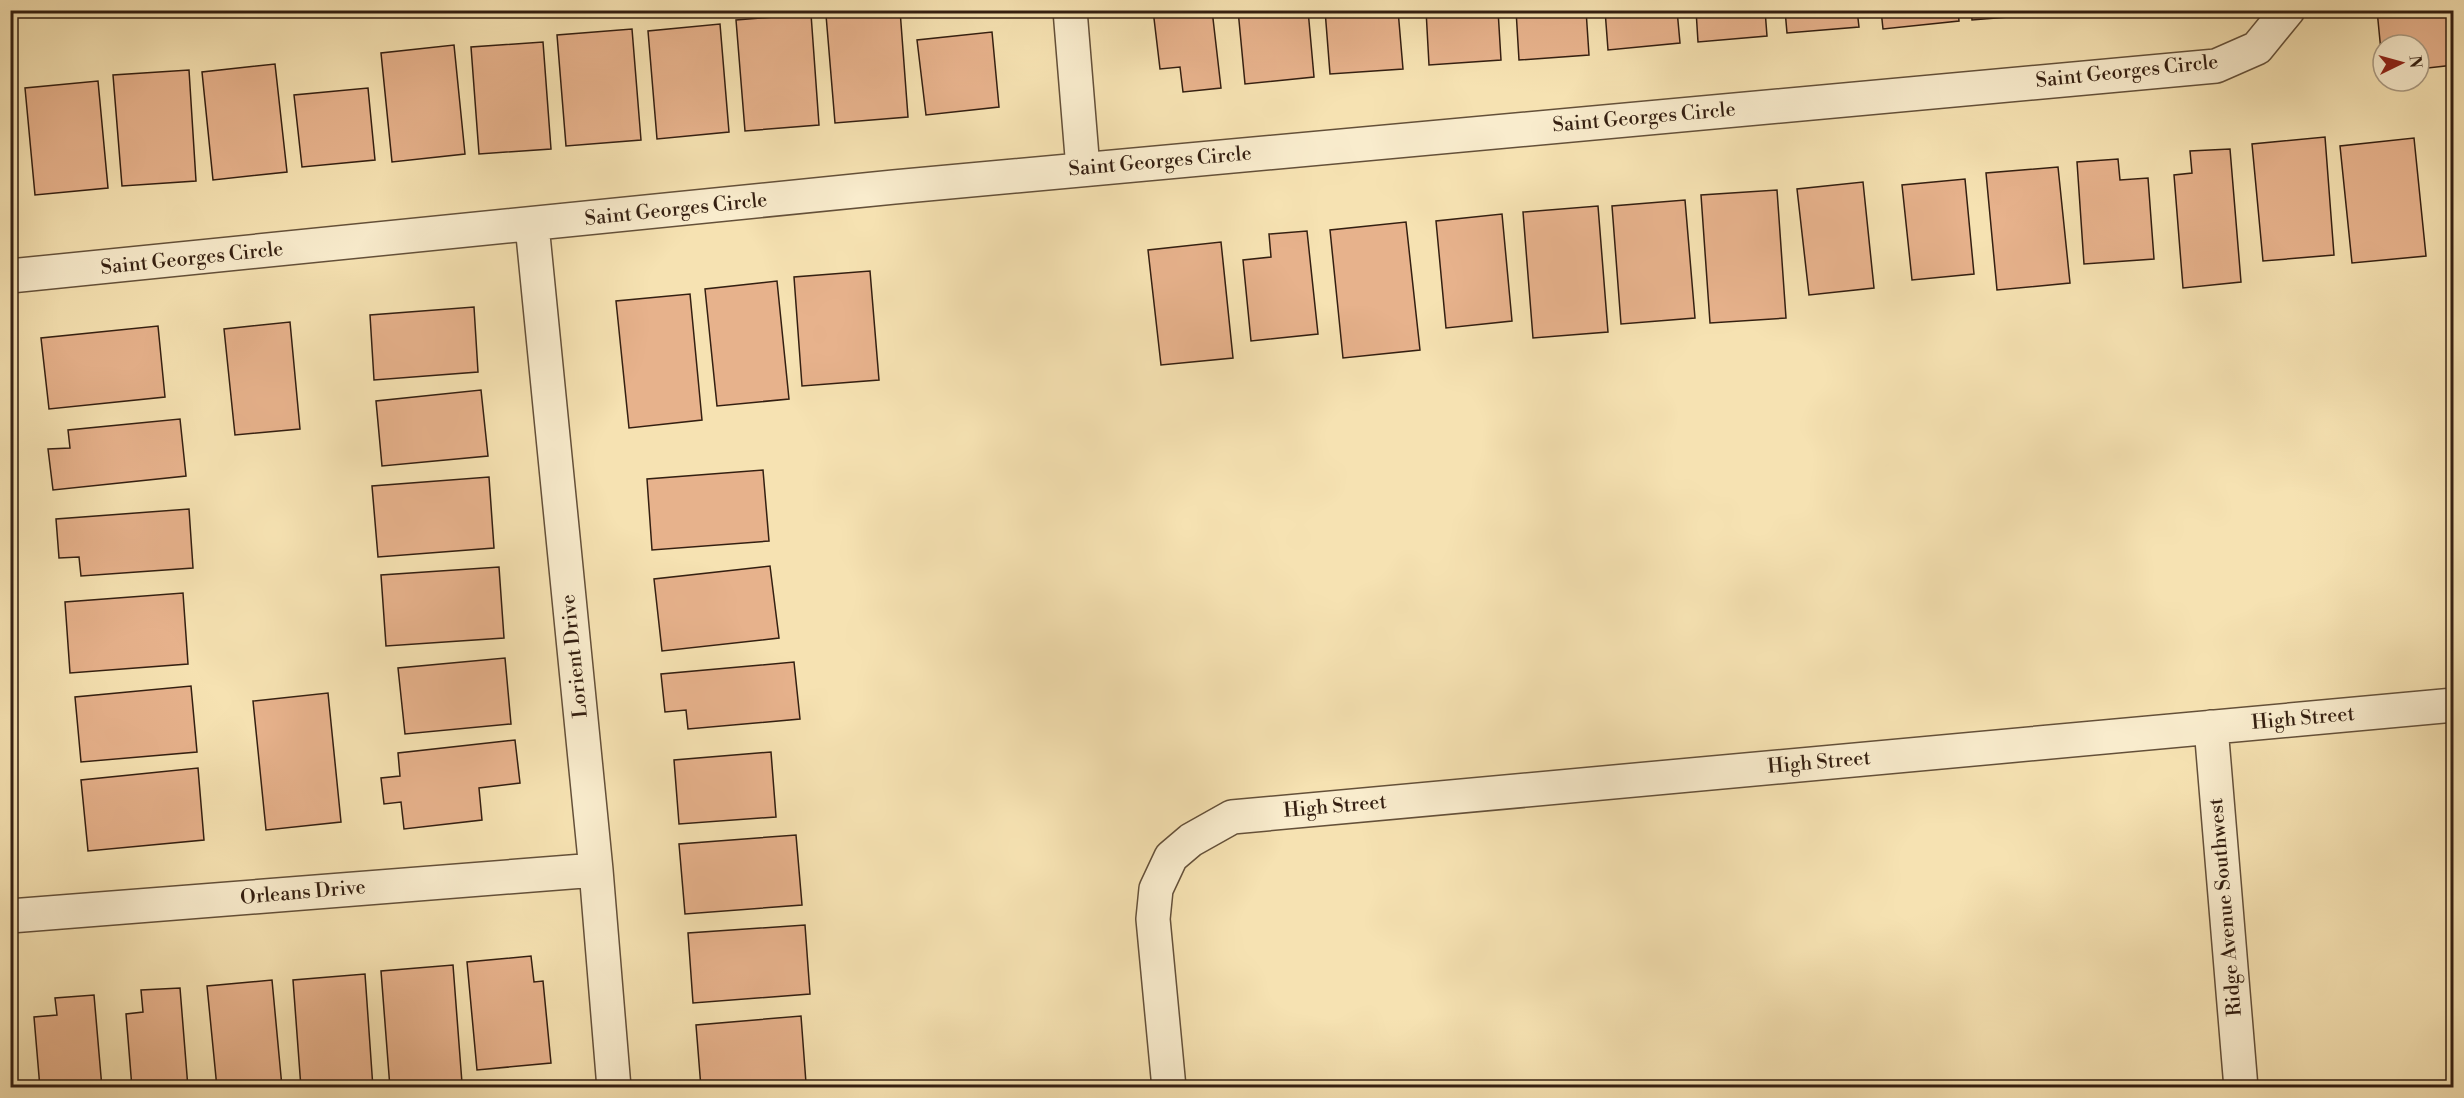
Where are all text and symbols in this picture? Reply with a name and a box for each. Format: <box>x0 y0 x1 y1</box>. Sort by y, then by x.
north arrow <box>2371 33 2431 93</box>
street label: Saint Georges Circle <box>2034 50 2220 94</box>
text: N <box>2404 55 2425 69</box>
street label: Saint Georges Circle <box>1551 98 1737 138</box>
street label: Saint Georges Circle <box>1067 142 1253 182</box>
street label: Saint Georges Circle <box>583 188 769 232</box>
street label: Saint Georges Circle <box>99 237 285 281</box>
street label: Lorient Drive <box>556 593 594 719</box>
street label: High Street <box>2250 702 2356 736</box>
street label: High Street <box>1766 746 1872 780</box>
street label: High Street <box>1282 790 1388 824</box>
street label: Ridge Avenue Southwest <box>2204 797 2248 1017</box>
street label: Orleans Drive <box>239 875 367 911</box>

